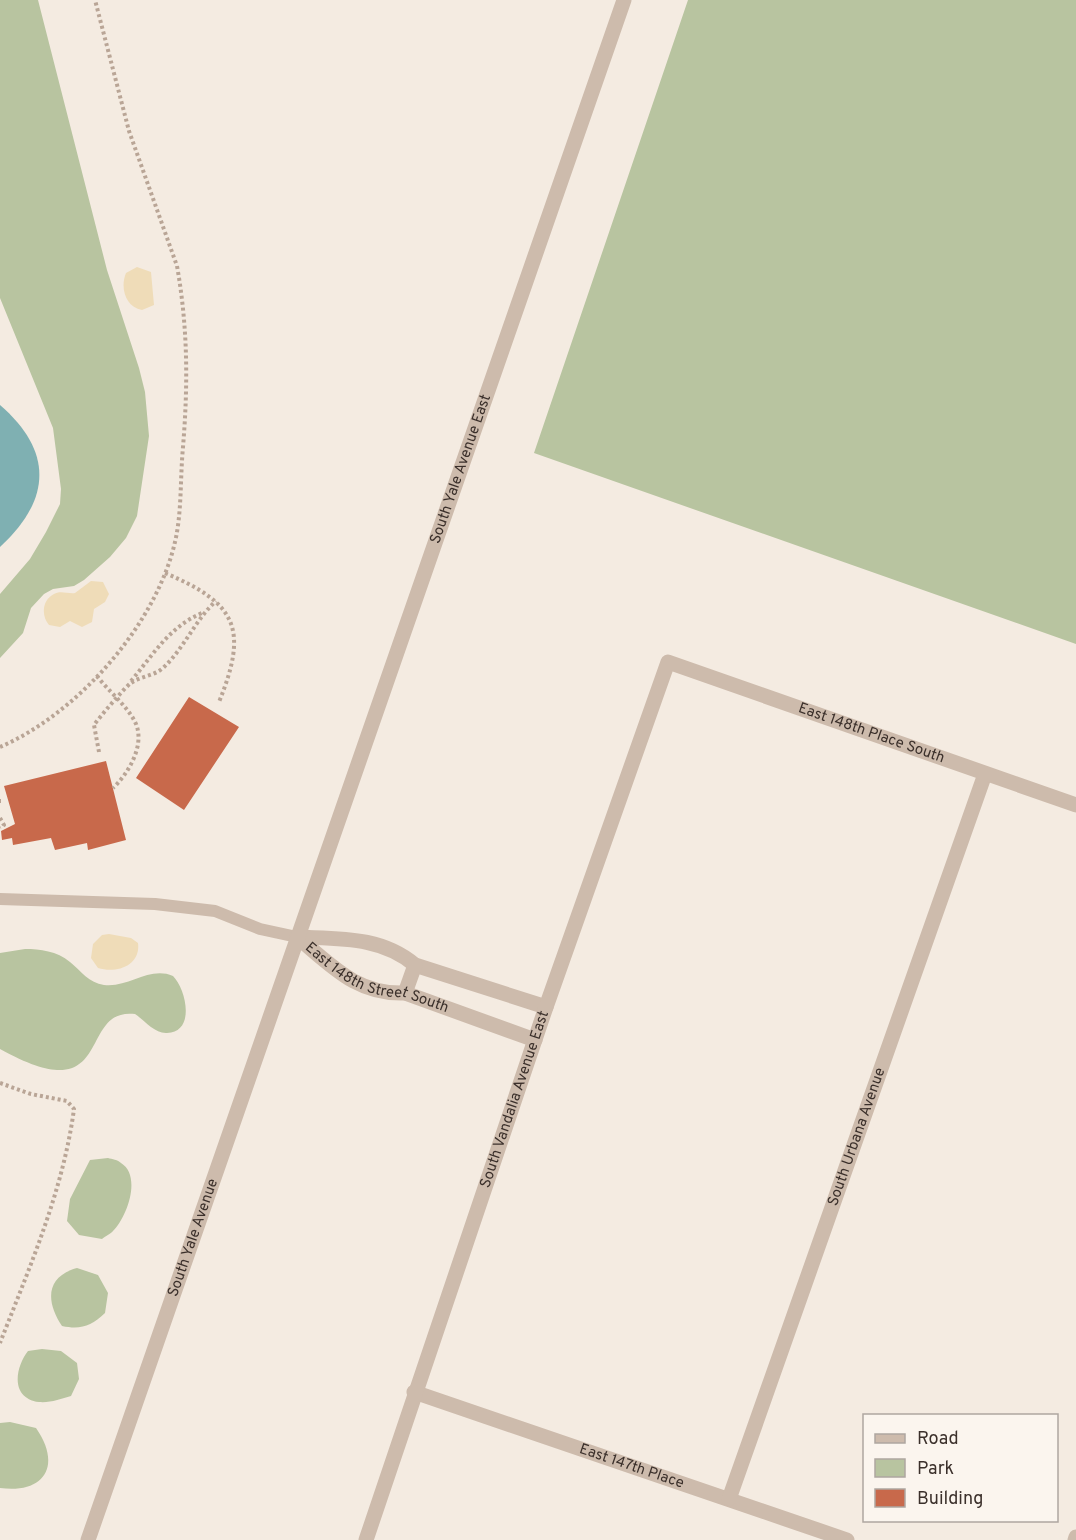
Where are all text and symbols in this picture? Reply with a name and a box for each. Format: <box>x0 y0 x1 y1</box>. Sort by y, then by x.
street label: South Yale Avenue East <box>426 392 496 546</box>
street label: East 148th Place South <box>796 699 947 768</box>
street label: East 148th Street South <box>301 938 451 1017</box>
street label: South Vandalia Avenue East <box>476 1008 554 1191</box>
street label: South Urbana Avenue <box>824 1065 890 1209</box>
street label: South Yale Avenue <box>164 1176 223 1299</box>
legend <box>863 1414 1058 1522</box>
text: Road <box>917 1428 959 1451</box>
street label: East 147th Place <box>577 1440 686 1493</box>
text: Park <box>917 1458 954 1481</box>
text: Building <box>917 1488 983 1511</box>

